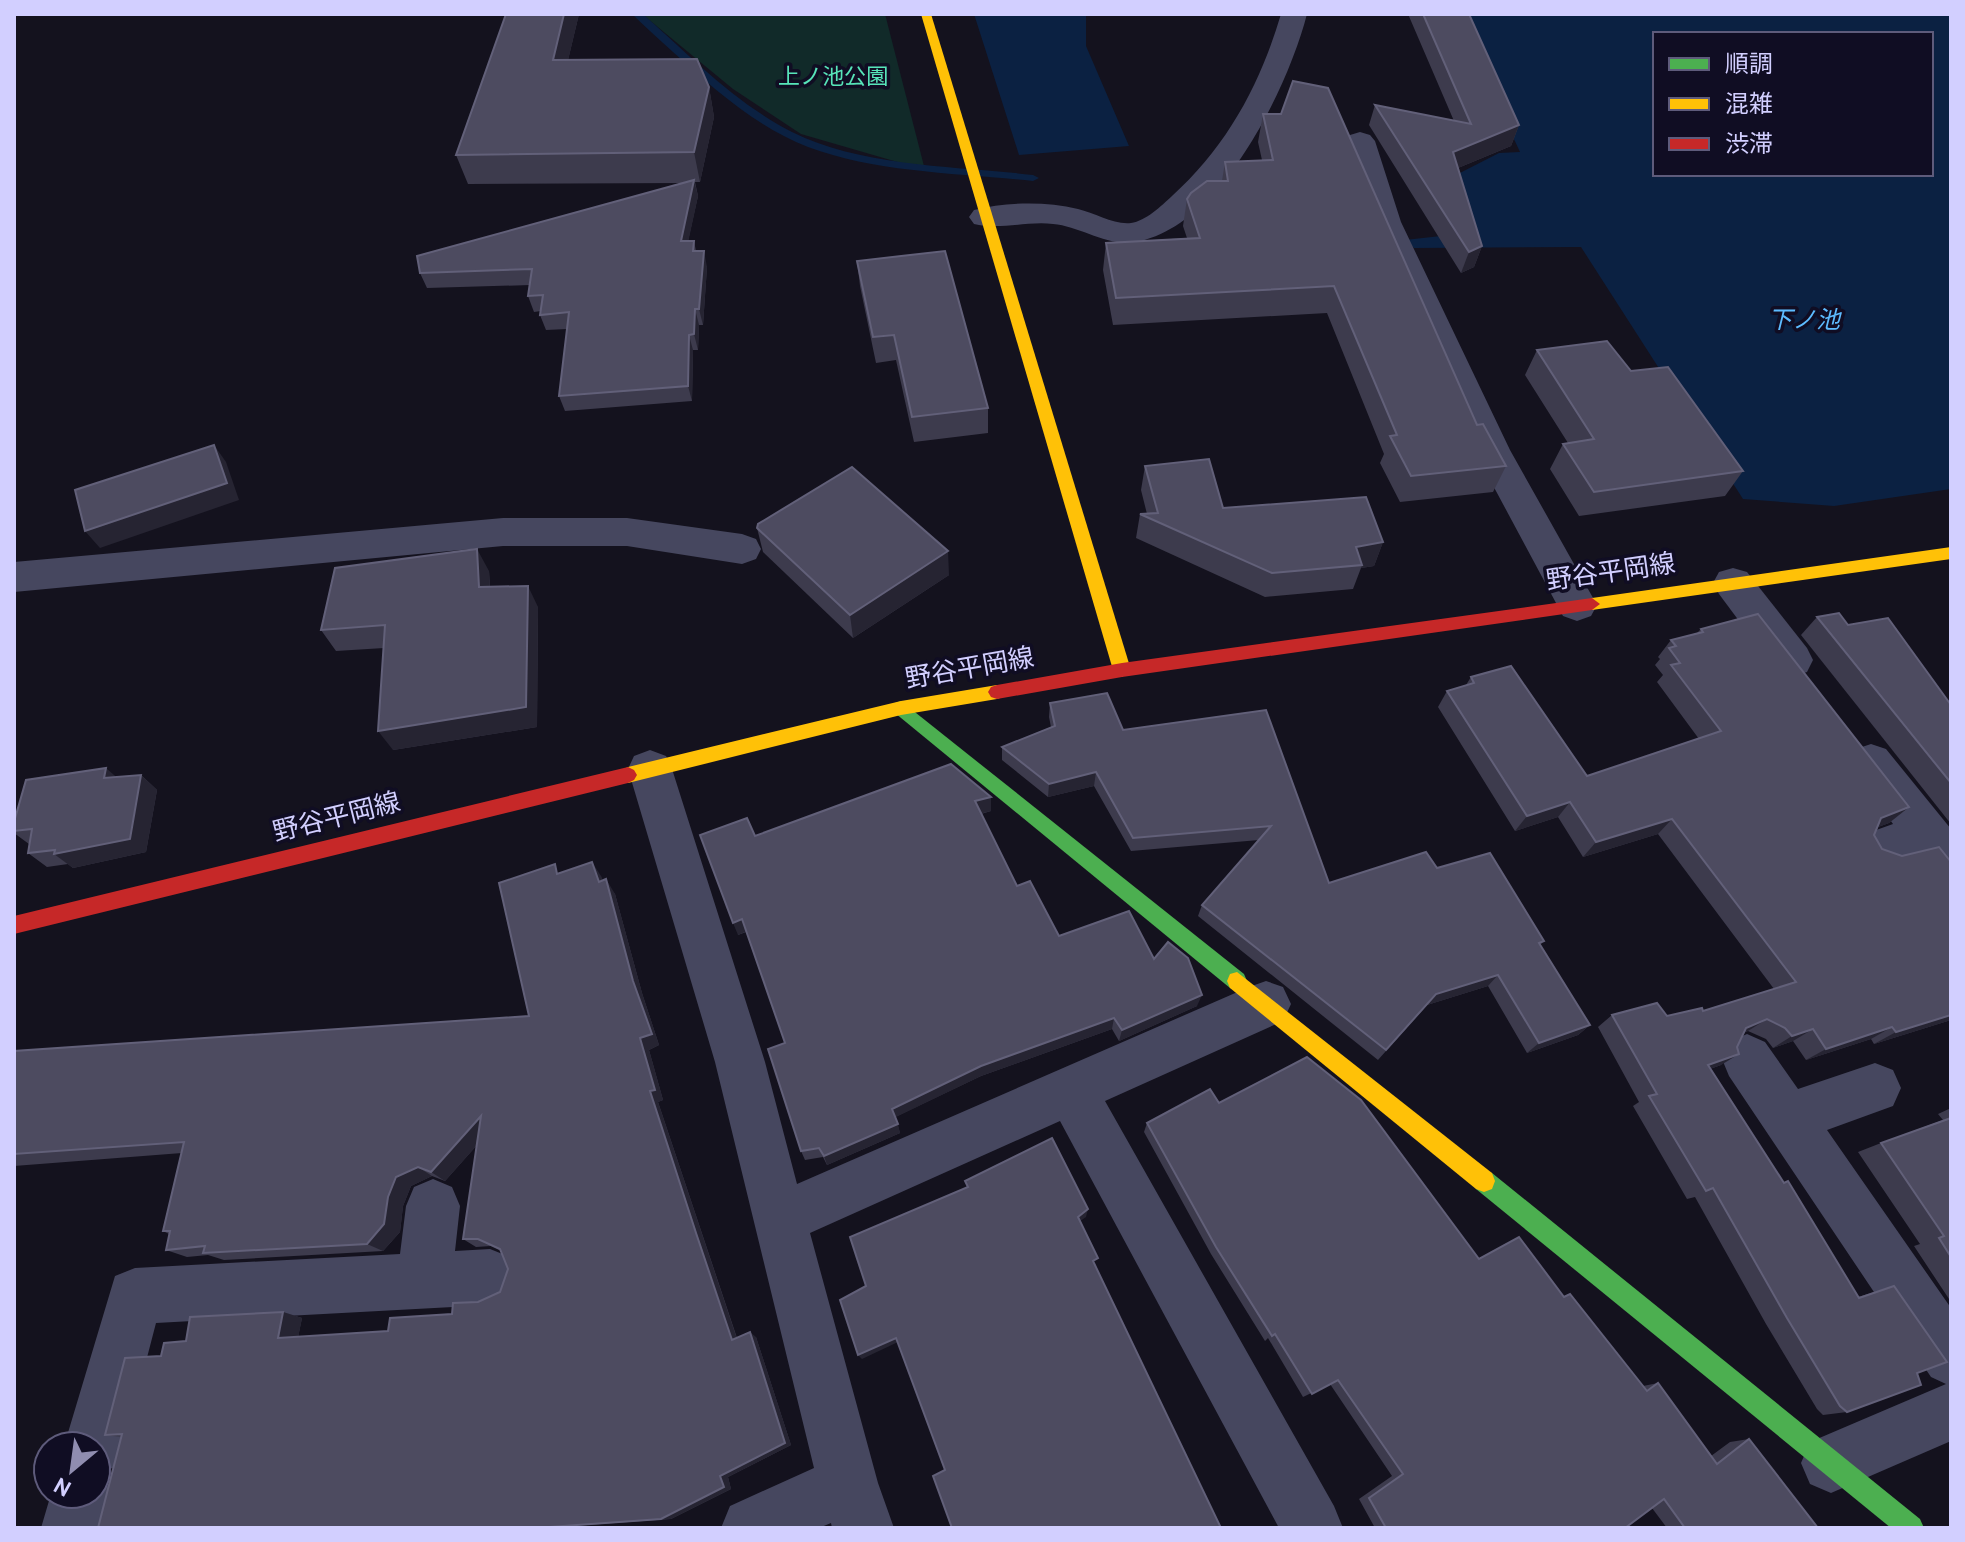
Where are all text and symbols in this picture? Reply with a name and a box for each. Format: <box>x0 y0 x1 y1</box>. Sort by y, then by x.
legend <box>1653 32 1933 176</box>
text: 順調 <box>1725 51 1773 81</box>
park label: 上ノ池公園 <box>778 65 888 92</box>
text: 混雑 <box>1725 91 1773 121</box>
text: 渋滞 <box>1725 131 1773 161</box>
water label: 下ノ池 <box>1768 307 1842 337</box>
street label: 野谷平岡線 <box>1544 549 1678 599</box>
street label: 野谷平岡線 <box>903 642 1037 698</box>
street label: 野谷平岡線 <box>270 787 404 851</box>
north arrow <box>32 1430 112 1510</box>
text: N <box>50 1470 77 1501</box>

